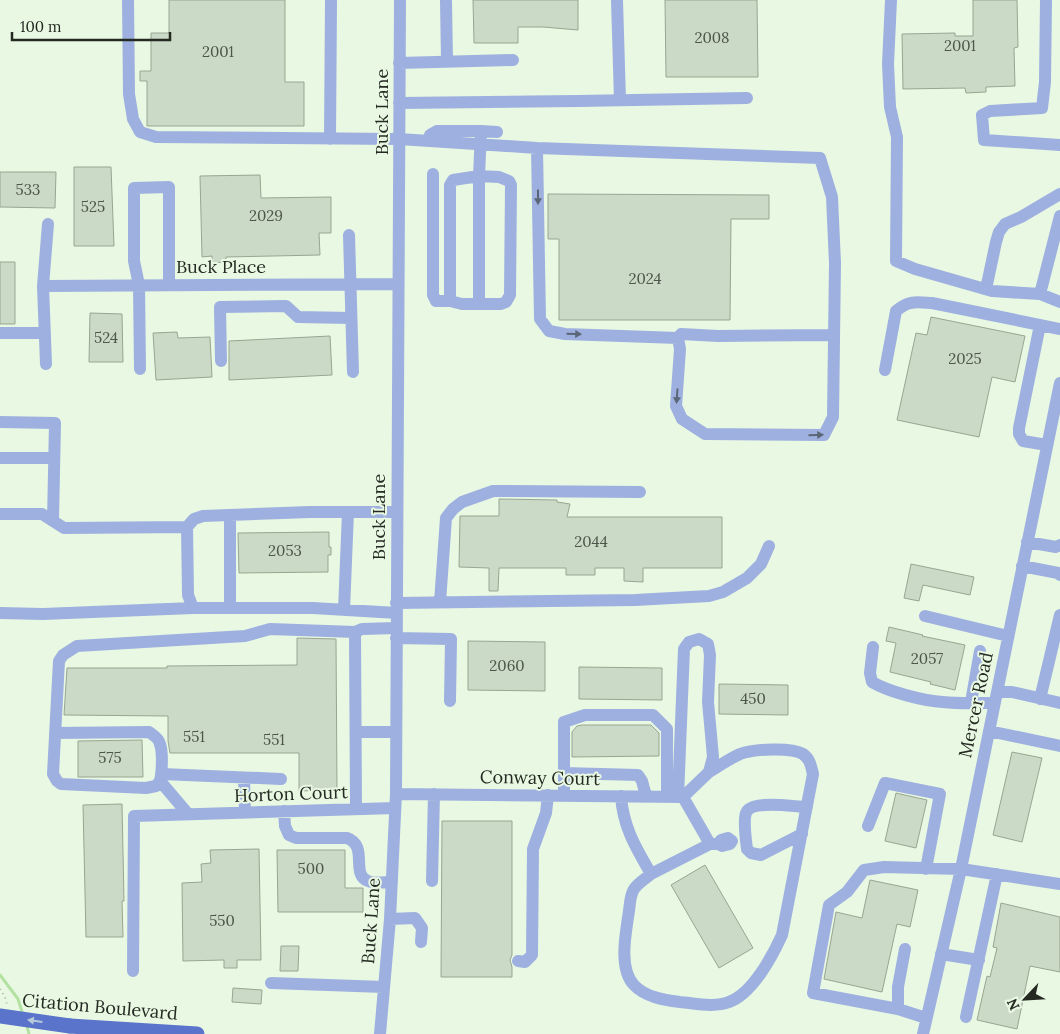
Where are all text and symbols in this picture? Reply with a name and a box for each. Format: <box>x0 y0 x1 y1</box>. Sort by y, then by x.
scale bar <box>12 10 170 42</box>
text: 100 m <box>20 17 61 36</box>
house number: 2008 <box>694 28 730 47</box>
house number: 2001 <box>944 36 976 55</box>
house number: 2001 <box>202 42 234 61</box>
street label: Buck Lane <box>370 68 393 155</box>
house number: 533 <box>16 180 40 199</box>
one-way arrow <box>534 189 542 205</box>
house number: 525 <box>81 197 105 216</box>
house number: 2029 <box>249 206 283 225</box>
street label: Buck Place <box>176 255 266 278</box>
house number: 2024 <box>628 269 662 288</box>
house number: 524 <box>94 328 118 347</box>
one-way arrow <box>566 330 582 338</box>
house number: 2025 <box>948 349 982 368</box>
one-way arrow <box>672 388 680 404</box>
one-way arrow <box>808 431 824 439</box>
street label: Buck Lane <box>367 473 390 560</box>
house number: 2044 <box>574 532 608 551</box>
house number: 2053 <box>268 541 302 560</box>
house number: 2057 <box>911 649 943 668</box>
street label: Mercer Road <box>953 650 998 760</box>
house number: 2060 <box>489 656 525 675</box>
house number: 450 <box>740 689 766 708</box>
house number: 551 <box>183 727 205 746</box>
house number: 551 <box>263 730 285 749</box>
house number: 575 <box>98 748 122 767</box>
street label: Conway Court <box>480 765 600 790</box>
street label: Horton Court <box>234 780 348 807</box>
house number: 500 <box>298 859 324 878</box>
street label: Buck Lane <box>356 877 385 965</box>
house number: 550 <box>209 911 235 930</box>
north arrow <box>1000 974 1050 1024</box>
street label: Citation Boulevard <box>21 988 179 1025</box>
text: N <box>1003 996 1024 1013</box>
one-way arrow <box>27 1017 43 1025</box>

